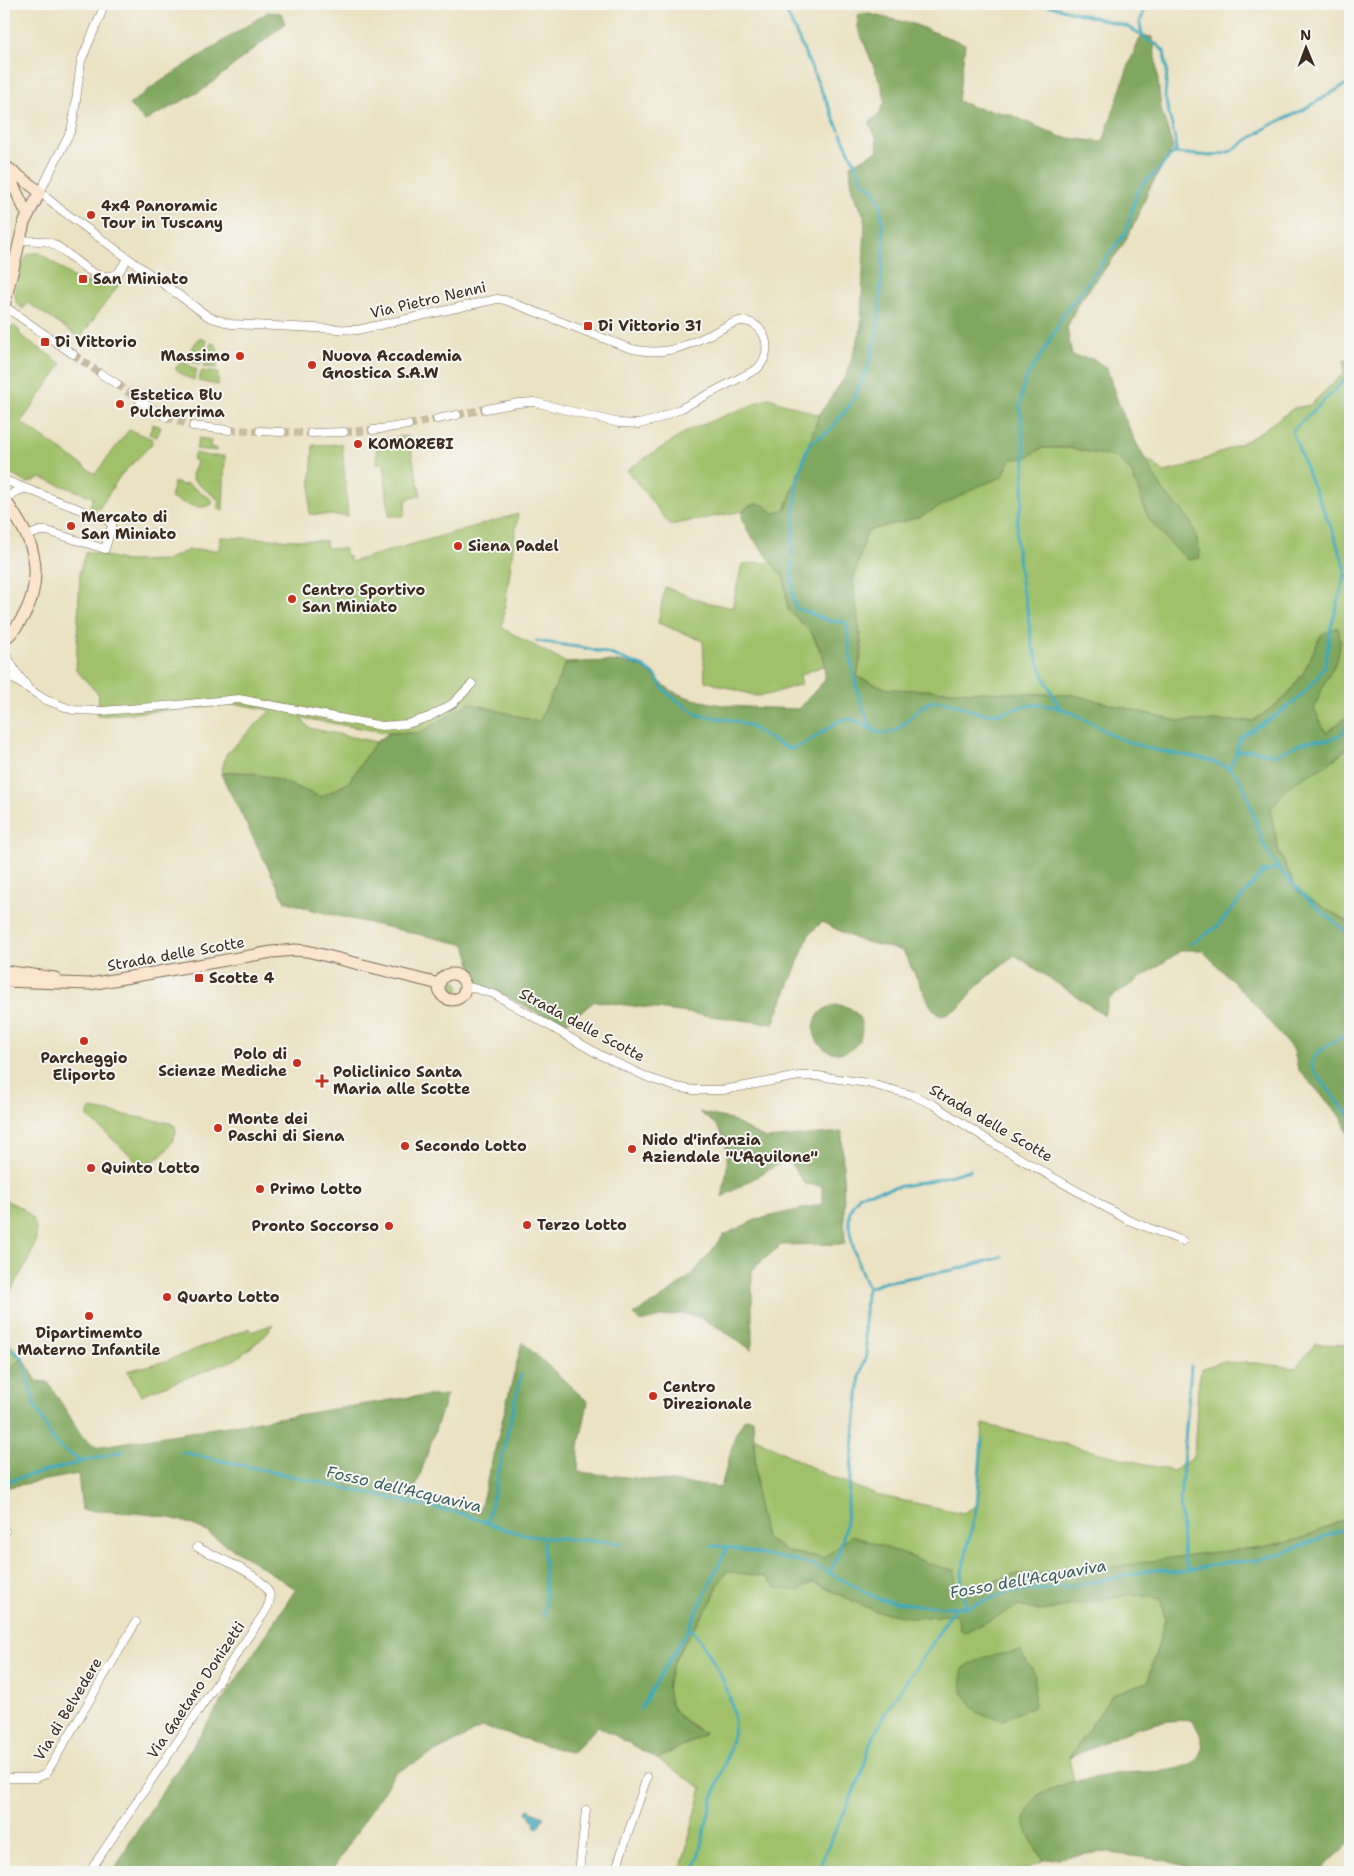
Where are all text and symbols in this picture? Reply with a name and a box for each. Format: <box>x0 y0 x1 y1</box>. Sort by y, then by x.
north arrow <box>1282 22 1332 72</box>
text: N <box>1300 26 1311 44</box>
place label: 4x4 Panoramic Tour in Tuscany <box>101 196 223 233</box>
marker: 4x4 Panoramic Tour in Tuscany <box>85 209 97 221</box>
place label: San Miniato <box>93 269 188 289</box>
marker: San Miniato <box>77 273 89 285</box>
street label: Via Pietro Nenni <box>368 277 488 323</box>
place label: Di Vittorio 31 <box>598 316 702 336</box>
marker: Di Vittorio 31 <box>582 320 594 332</box>
place label: Di Vittorio <box>55 332 137 352</box>
marker: Di Vittorio <box>39 336 51 348</box>
place label: Massimo <box>161 346 230 366</box>
place label: Nuova Accademia Gnostica S.A.W <box>322 346 463 383</box>
marker: Massimo <box>234 350 246 362</box>
marker: Nuova Accademia Gnostica S.A.W <box>306 359 318 371</box>
place label: Estetica Blu Pulcherrima <box>130 385 225 422</box>
marker: Estetica Blu Pulcherrima <box>114 398 126 410</box>
place label: KOMOREBI <box>368 434 454 454</box>
marker: KOMOREBI <box>352 438 364 450</box>
place label: Mercato di San Miniato <box>81 507 176 544</box>
marker: Mercato di San Miniato <box>65 520 77 532</box>
place label: Siena Padel <box>468 536 559 556</box>
marker: Siena Padel <box>452 540 464 552</box>
place label: Centro Sportivo San Miniato <box>302 580 425 617</box>
marker: Centro Sportivo San Miniato <box>286 593 298 605</box>
street label: Strada delle Scotte <box>106 932 246 976</box>
place label: Scotte 4 <box>209 968 275 988</box>
marker: Scotte 4 <box>193 972 205 984</box>
street label: Strada delle Scotte <box>516 983 648 1067</box>
marker: Parcheggio Eliporto <box>78 1035 90 1047</box>
place label: Polo di Scienze Mediche <box>158 1044 287 1081</box>
place label: Parcheggio Eliporto <box>41 1048 128 1085</box>
marker: Polo di Scienze Mediche <box>291 1057 303 1069</box>
place label: Policlinico Santa Maria alle Scotte <box>333 1062 470 1099</box>
marker: Policlinico Santa Maria alle Scotte <box>315 1074 329 1088</box>
street label: Strada delle Scotte <box>926 1080 1056 1166</box>
place label: Monte dei Paschi di Siena <box>228 1109 345 1146</box>
marker: Monte dei Paschi di Siena <box>212 1122 224 1134</box>
place label: Nido d'infanzia Aziendale "L'Aquilone" <box>642 1130 818 1167</box>
place label: Secondo Lotto <box>415 1136 527 1156</box>
marker: Secondo Lotto <box>399 1140 411 1152</box>
marker: Nido d'infanzia Aziendale "L'Aquilone" <box>626 1143 638 1155</box>
place label: Quinto Lotto <box>101 1158 200 1178</box>
marker: Quinto Lotto <box>85 1162 97 1174</box>
place label: Primo Lotto <box>270 1179 362 1199</box>
marker: Primo Lotto <box>254 1183 266 1195</box>
place label: Terzo Lotto <box>537 1215 627 1235</box>
place label: Pronto Soccorso <box>252 1216 379 1236</box>
marker: Terzo Lotto <box>521 1219 533 1231</box>
marker: Pronto Soccorso <box>383 1220 395 1232</box>
place label: Quarto Lotto <box>177 1287 280 1307</box>
marker: Quarto Lotto <box>161 1291 173 1303</box>
marker: Dipartimemto Materno Infantile <box>83 1310 95 1322</box>
place label: Dipartimemto Materno Infantile <box>17 1323 161 1360</box>
place label: Centro Direzionale <box>663 1377 752 1414</box>
marker: Centro Direzionale <box>647 1390 659 1402</box>
water label: Fosso dell'Acquaviva <box>324 1461 484 1517</box>
water label: Fosso dell'Acquaviva <box>948 1555 1108 1603</box>
street label: Via Gaetano Donizetti <box>143 1617 249 1763</box>
street label: Via di Belvedere <box>29 1654 107 1764</box>

